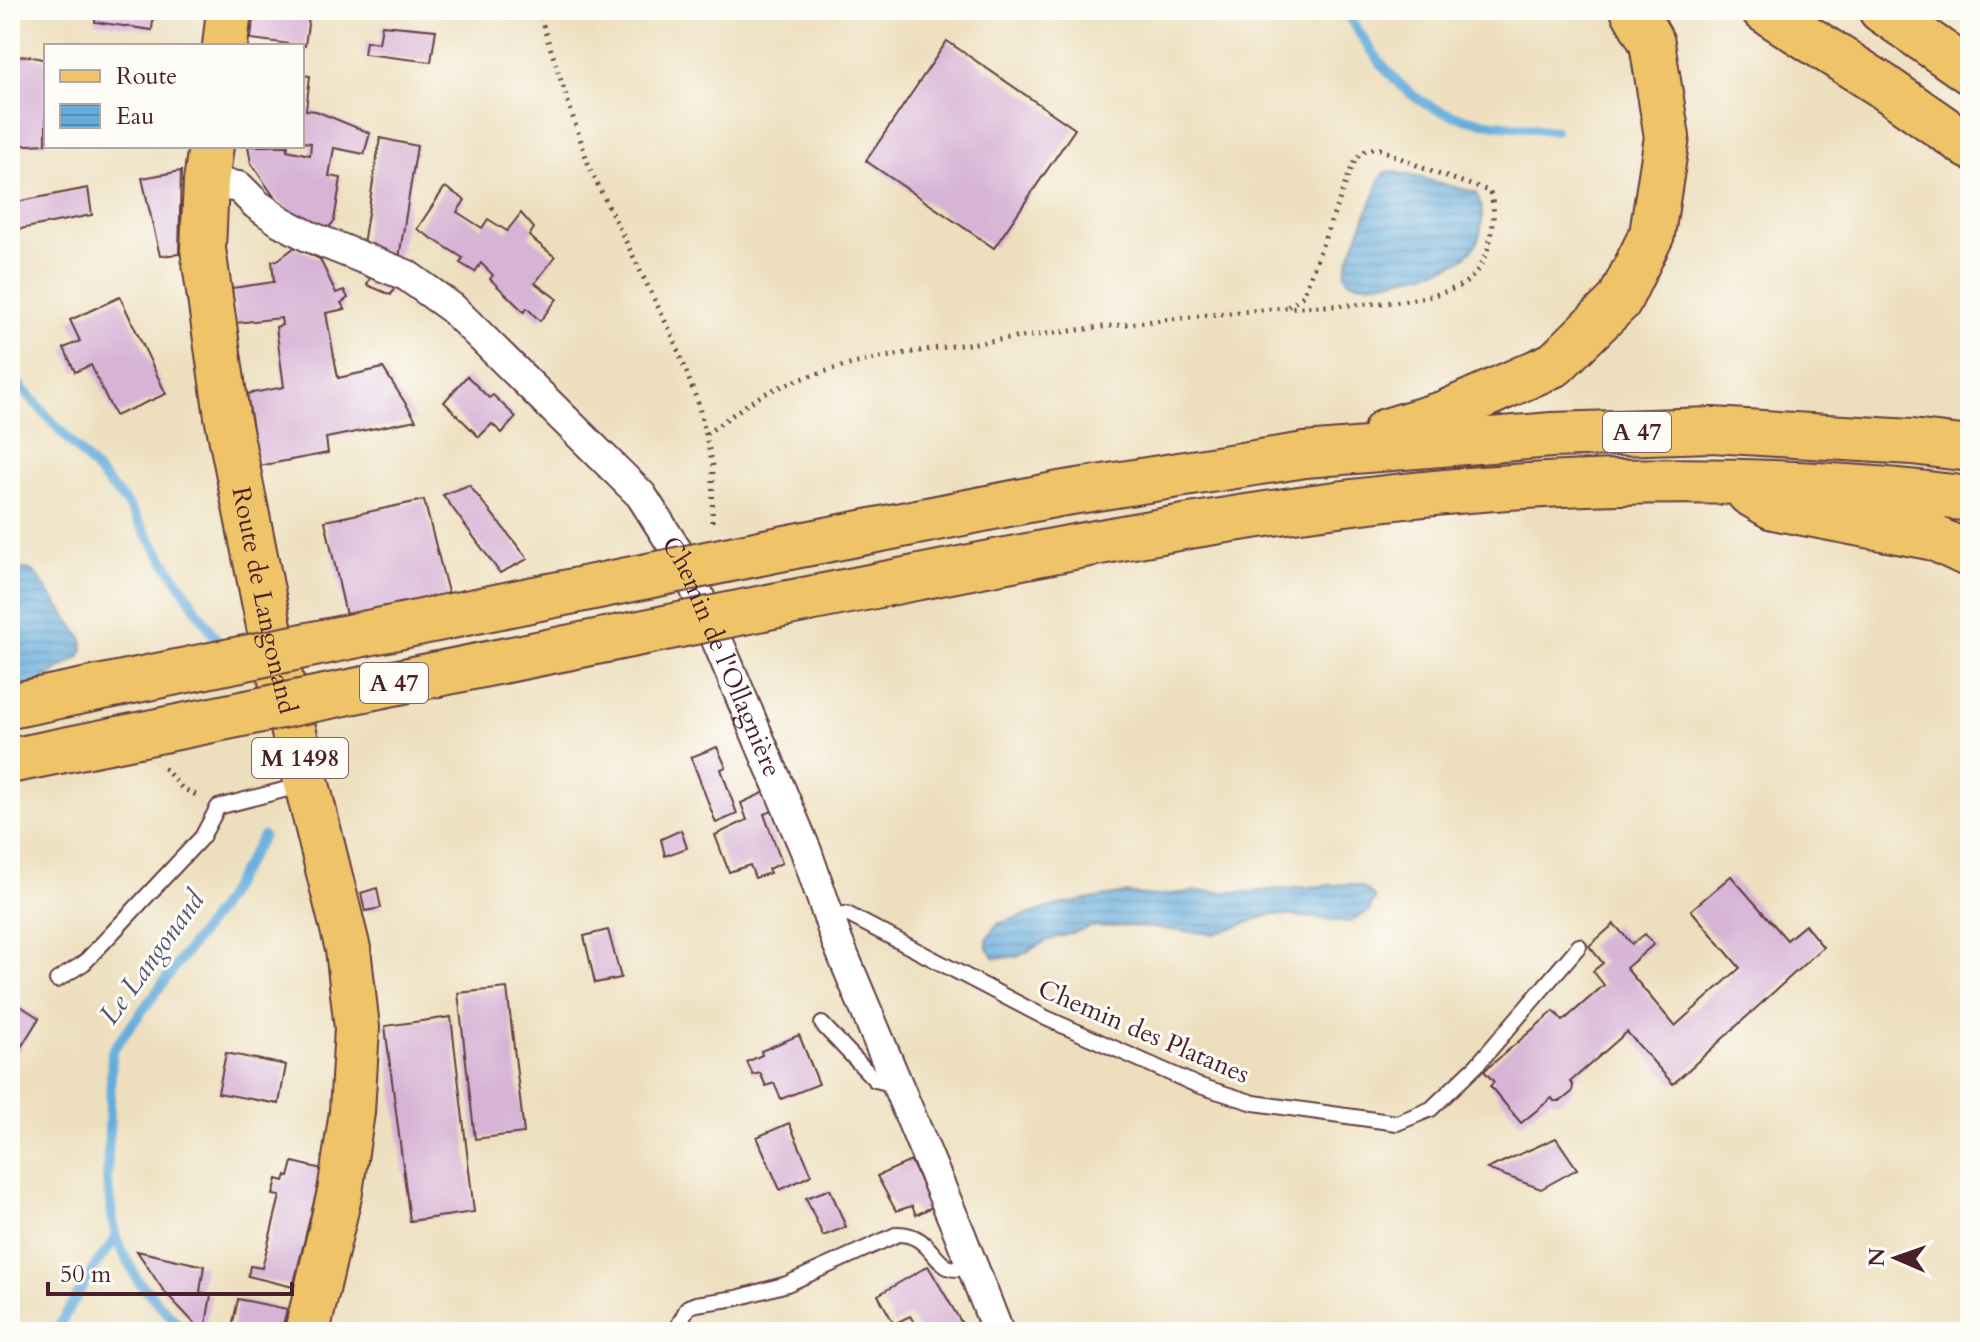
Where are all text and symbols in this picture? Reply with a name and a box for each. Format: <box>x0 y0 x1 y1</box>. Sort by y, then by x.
legend <box>44 44 304 148</box>
text: Route <box>116 60 177 93</box>
text: Eau <box>116 100 154 133</box>
road number: A 47 <box>1603 412 1671 452</box>
street label: Route de Langonand <box>224 484 306 717</box>
street label: Chemin de l'Ollagnière <box>654 530 790 782</box>
road number: A 47 <box>360 663 428 703</box>
road number: M 1498 <box>252 738 348 778</box>
water label: Le Langonand <box>90 882 214 1032</box>
street label: Chemin des Platanes <box>1033 971 1255 1092</box>
north arrow <box>1856 1218 1936 1298</box>
scale bar <box>48 1246 292 1296</box>
text: N <box>1862 1247 1892 1267</box>
text: 50 m <box>60 1258 112 1291</box>

